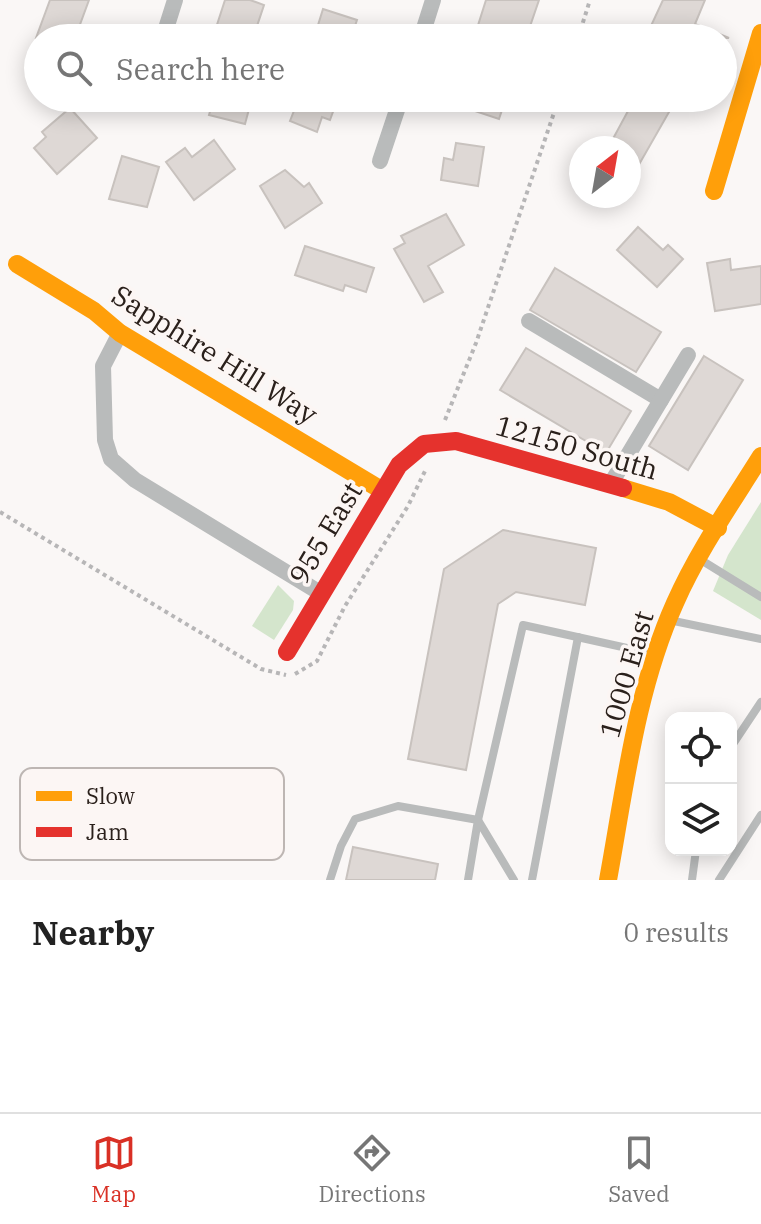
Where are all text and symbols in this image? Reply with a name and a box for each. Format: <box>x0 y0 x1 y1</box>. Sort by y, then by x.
search box <box>24 24 737 112</box>
icon: search <box>52 46 96 90</box>
text: Search here <box>116 49 285 88</box>
north arrow <box>569 136 641 208</box>
street label: Sapphire Hill Way <box>105 276 325 432</box>
street label: 12150 South <box>491 406 663 488</box>
street label: 955 East <box>280 475 370 591</box>
street label: 1000 East <box>590 606 662 742</box>
map controls <box>665 712 737 856</box>
button: locate <box>665 712 737 784</box>
legend <box>20 768 284 860</box>
text: Slow <box>86 781 135 810</box>
button: layers <box>665 784 737 856</box>
text: Jam <box>86 817 129 846</box>
text: Nearby <box>32 910 154 954</box>
text: 0 results <box>623 915 729 949</box>
tab: Map <box>91 1131 136 1208</box>
tab: Directions <box>318 1131 426 1208</box>
tab: Saved <box>608 1131 670 1208</box>

